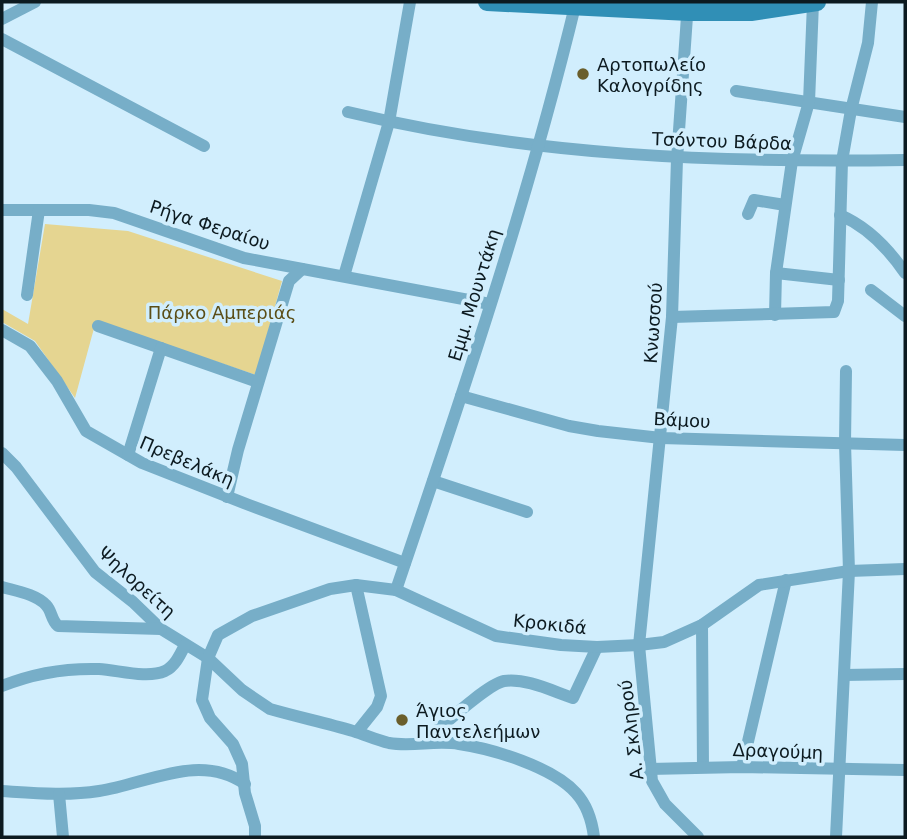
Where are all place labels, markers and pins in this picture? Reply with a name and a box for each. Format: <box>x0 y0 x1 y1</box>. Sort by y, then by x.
place label: Αρτοπωλείο Καλογρίδης <box>597 54 706 96</box>
marker: Αρτοπωλείο Καλογρίδης <box>575 66 591 82</box>
place label: Άγιος Παντελεήμων <box>416 700 540 742</box>
marker: Άγιος Παντελεήμων <box>394 712 410 728</box>

